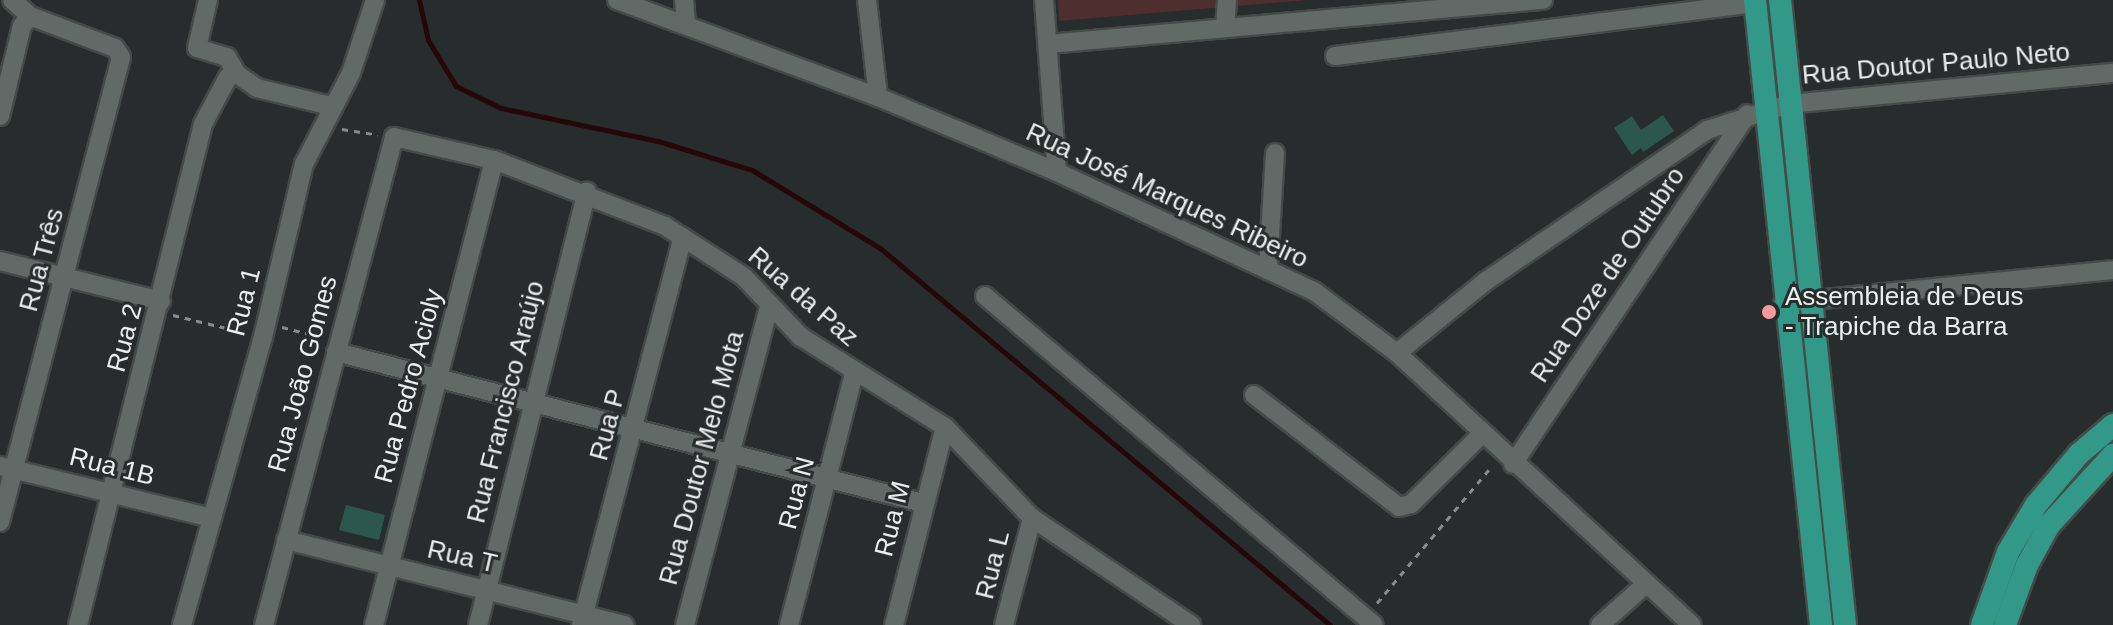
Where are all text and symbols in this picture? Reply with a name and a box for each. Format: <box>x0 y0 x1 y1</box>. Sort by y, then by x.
street label: Rua Doutor Paulo Neto <box>1801 37 2071 91</box>
street label: Rua José Marques Ribeiro <box>1021 117 1313 275</box>
street label: Rua Doze de Outubro <box>1524 161 1692 389</box>
street label: Rua Três <box>13 205 71 315</box>
street label: Rua da Paz <box>741 241 865 353</box>
street label: Rua 1 <box>220 265 268 339</box>
street label: Rua João Gomes <box>262 272 344 476</box>
street label: Rua Francisco Araújo <box>461 277 551 527</box>
place label: Assembleia de Deus - Trapiche da Barra <box>1785 281 2023 342</box>
street label: Rua Pedro Acioly <box>368 285 450 487</box>
street label: Rua 2 <box>101 300 149 376</box>
marker: Assembleia de Deus - Trapiche da Barra <box>1760 303 1778 321</box>
street label: Rua Doutor Melo Mota <box>653 328 751 588</box>
street label: Rua P <box>584 386 632 464</box>
street label: Rua 1B <box>66 441 158 493</box>
street label: Rua N <box>772 453 822 533</box>
street label: Rua M <box>869 478 917 560</box>
street label: Rua L <box>969 528 1017 602</box>
street label: Rua T <box>424 534 500 580</box>

